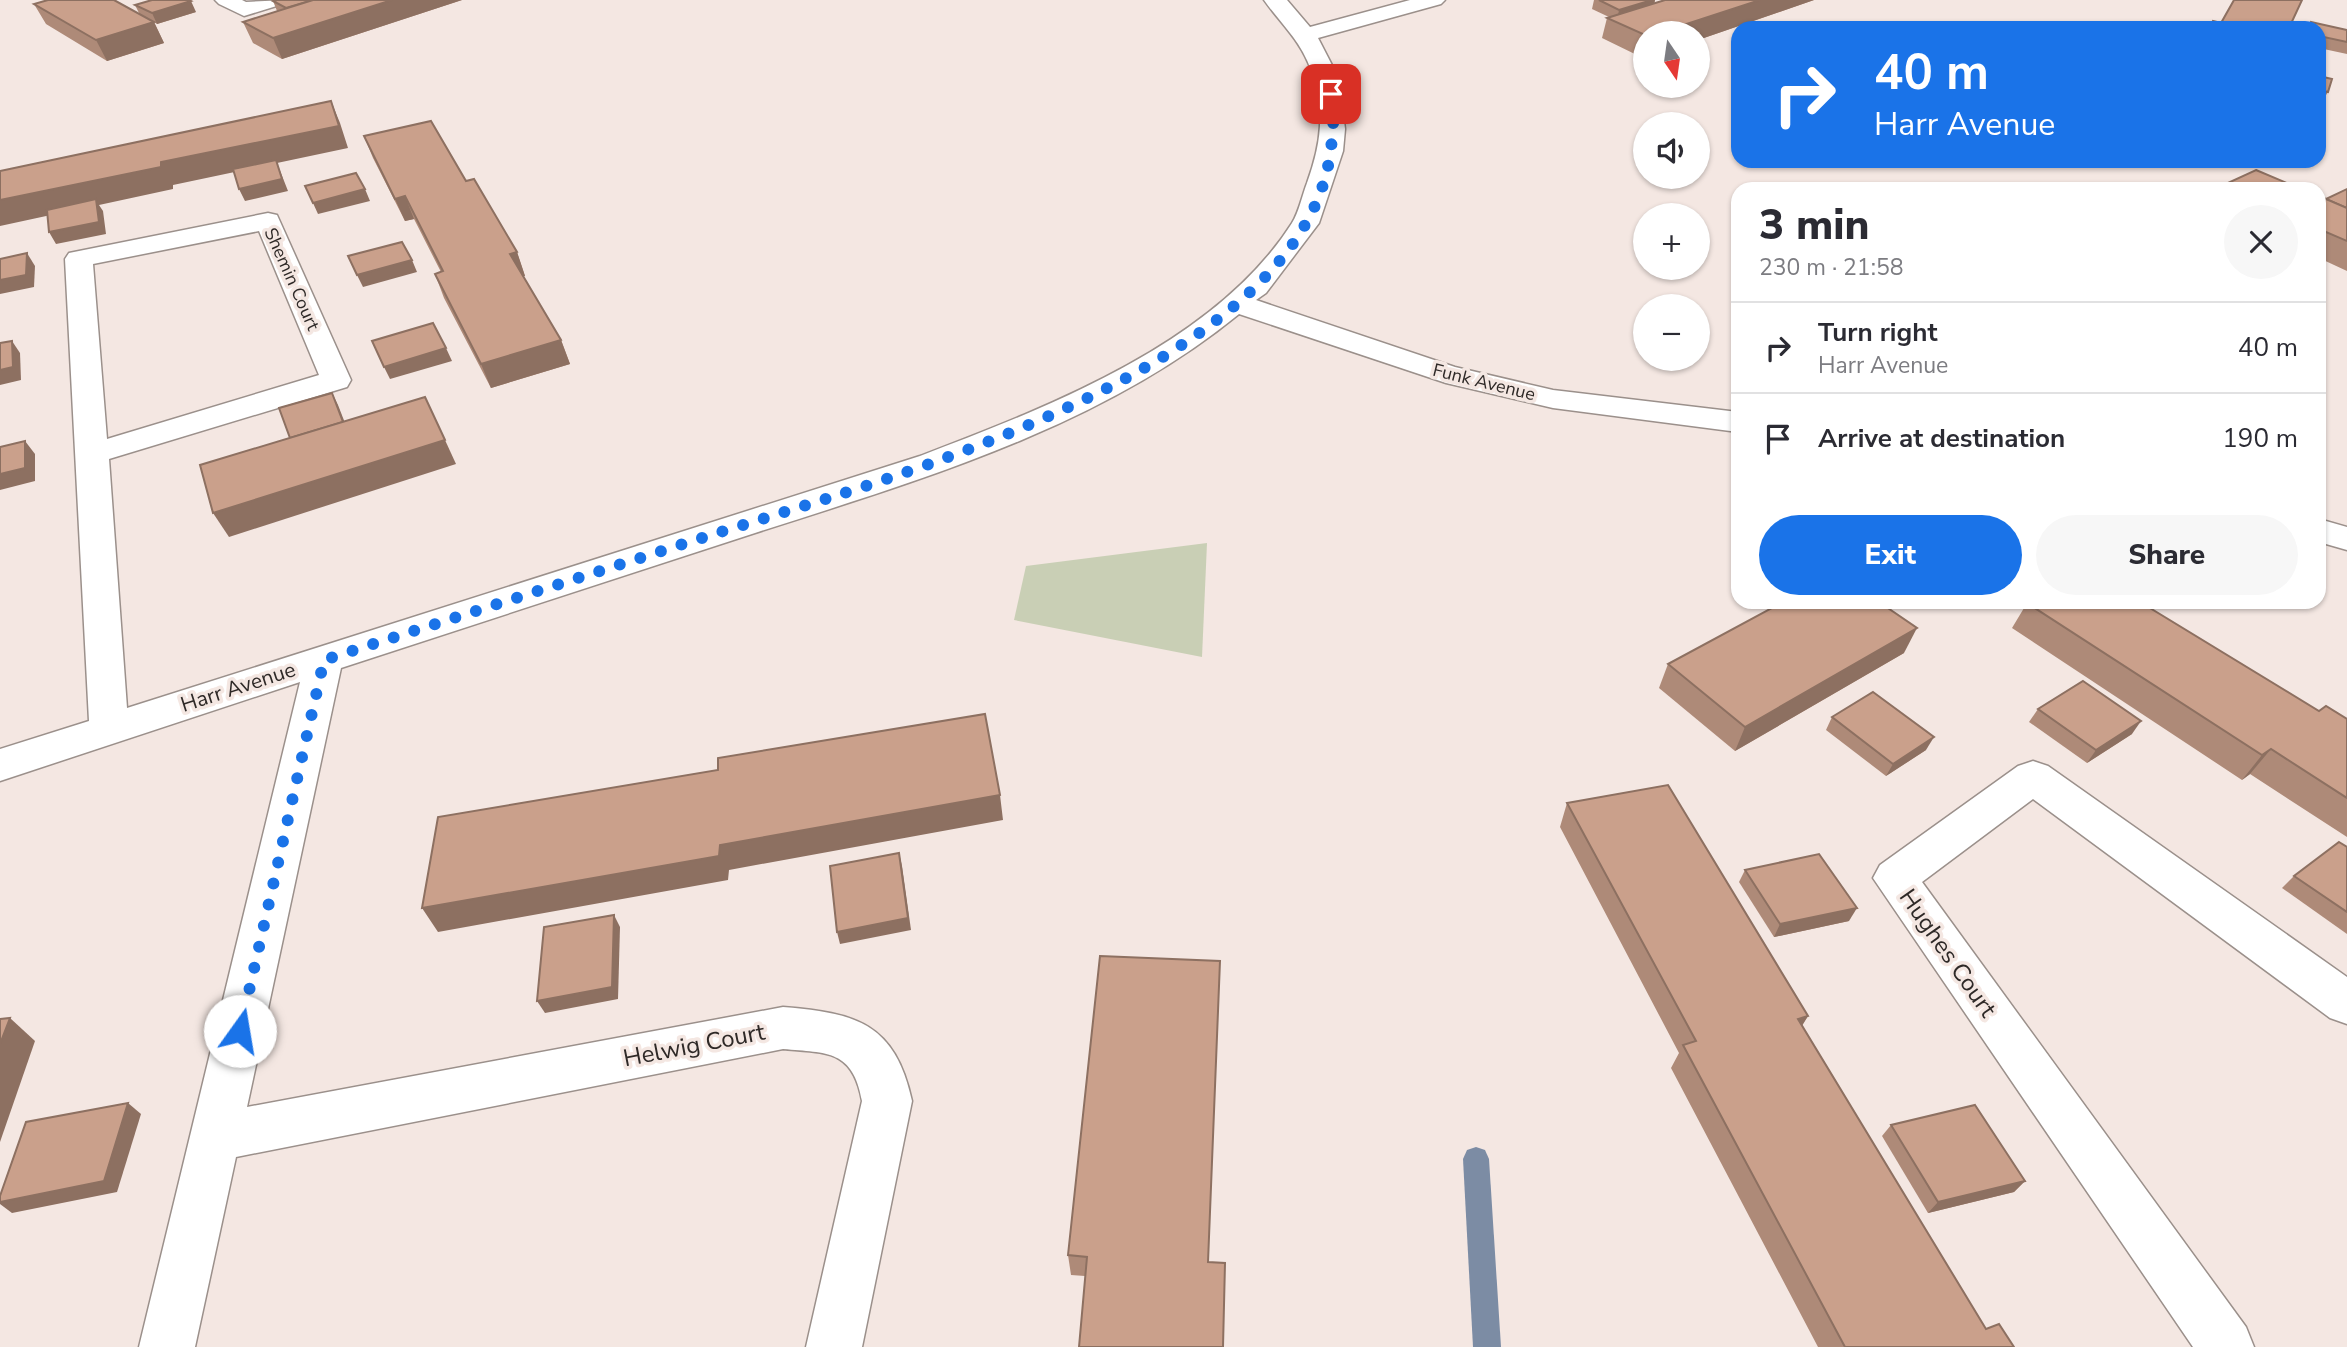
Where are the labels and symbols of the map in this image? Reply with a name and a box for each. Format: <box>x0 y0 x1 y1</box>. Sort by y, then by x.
north arrow <box>1633 21 1710 98</box>
pin <box>1301 64 1361 124</box>
street label: Shemin Court <box>259 224 326 335</box>
street label: Funk Avenue <box>1430 358 1538 406</box>
street label: Harr Avenue <box>177 655 299 719</box>
street label: Hughes Court <box>1892 883 2004 1024</box>
position arrow <box>203 994 277 1068</box>
street label: Helwig Court <box>620 1015 768 1074</box>

